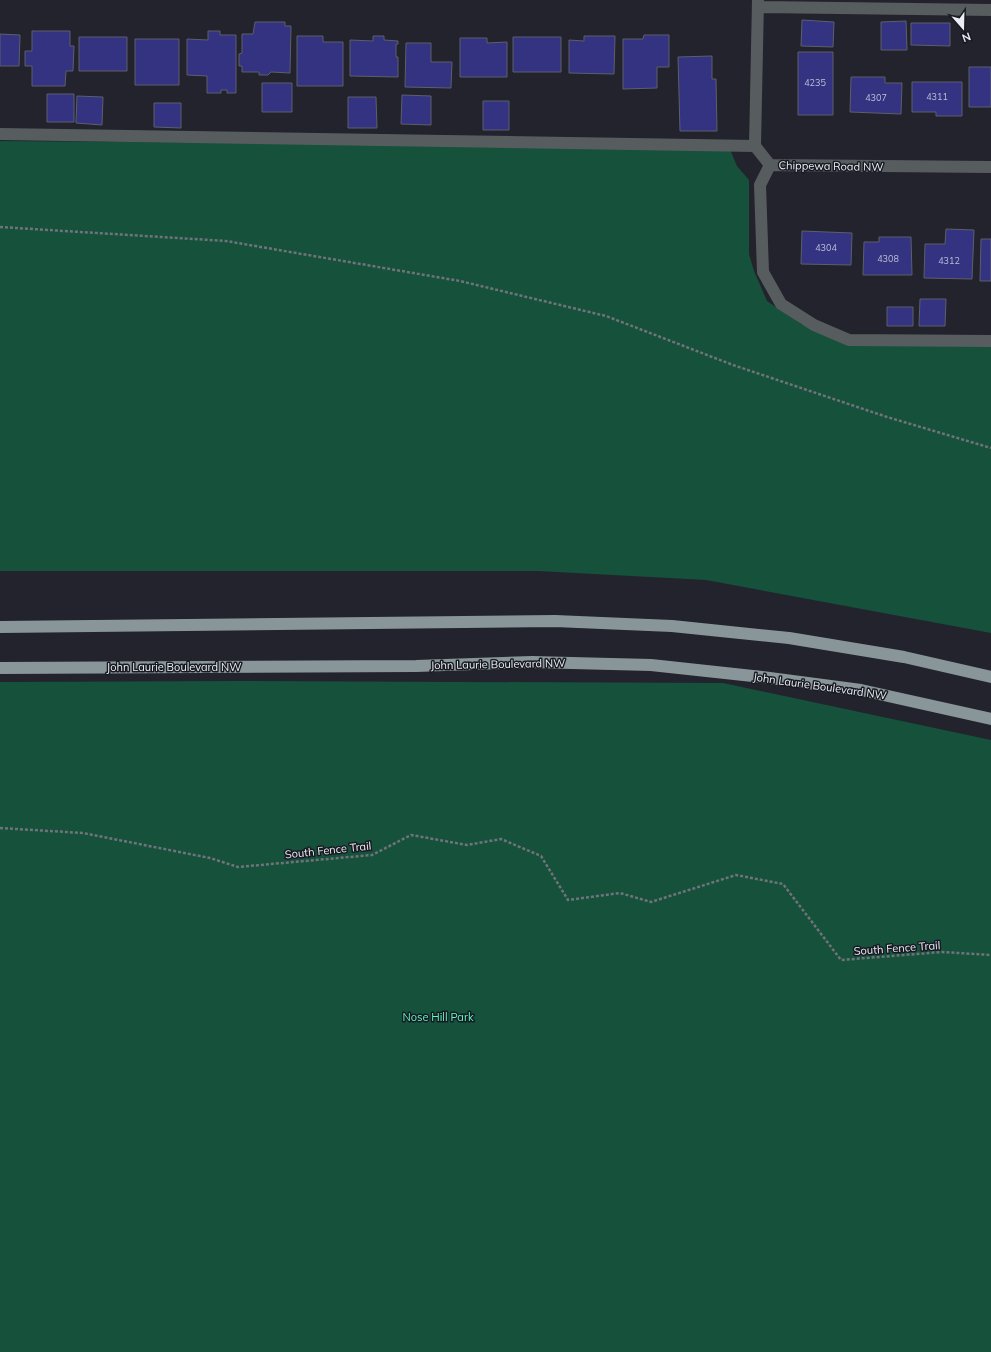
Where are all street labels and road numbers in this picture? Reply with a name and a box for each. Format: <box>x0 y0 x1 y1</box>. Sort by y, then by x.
street label: Chippewa Road NW <box>778 158 884 174</box>
street label: John Laurie Boulevard NW <box>430 656 566 672</box>
street label: John Laurie Boulevard NW <box>107 660 241 674</box>
street label: John Laurie Boulevard NW <box>752 670 888 702</box>
street label: South Fence Trail <box>284 839 372 861</box>
street label: South Fence Trail <box>853 938 941 958</box>

